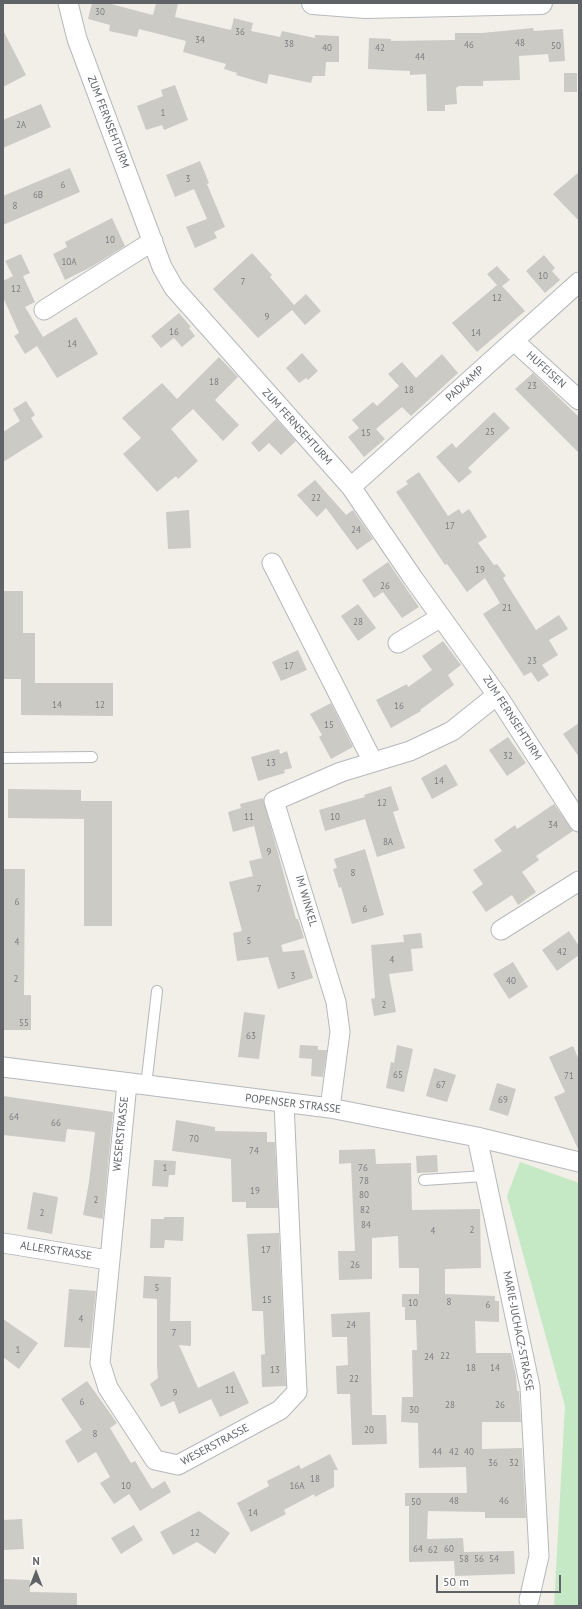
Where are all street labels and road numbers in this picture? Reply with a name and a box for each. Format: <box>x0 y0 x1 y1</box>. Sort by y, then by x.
street label: ZUM FERNSEHTURM <box>84 74 132 170</box>
street label: HUFEISEN <box>524 349 568 391</box>
street label: PADKAMP <box>443 363 487 405</box>
street label: ZUM FERNSEHTURM <box>259 386 335 468</box>
street label: ZUM FERNSEHTURM <box>480 673 544 763</box>
street label: IM WINKEL <box>292 874 320 928</box>
street label: POPENSER STRASSE <box>244 1092 342 1116</box>
street label: WESERSTRASSE <box>110 1096 132 1172</box>
street label: ALLERSTRASSE <box>19 1239 93 1263</box>
street label: MARIE-JUCHACZ-STRASSE <box>500 1270 536 1392</box>
street label: WESERSTRASSE <box>179 1421 251 1469</box>

